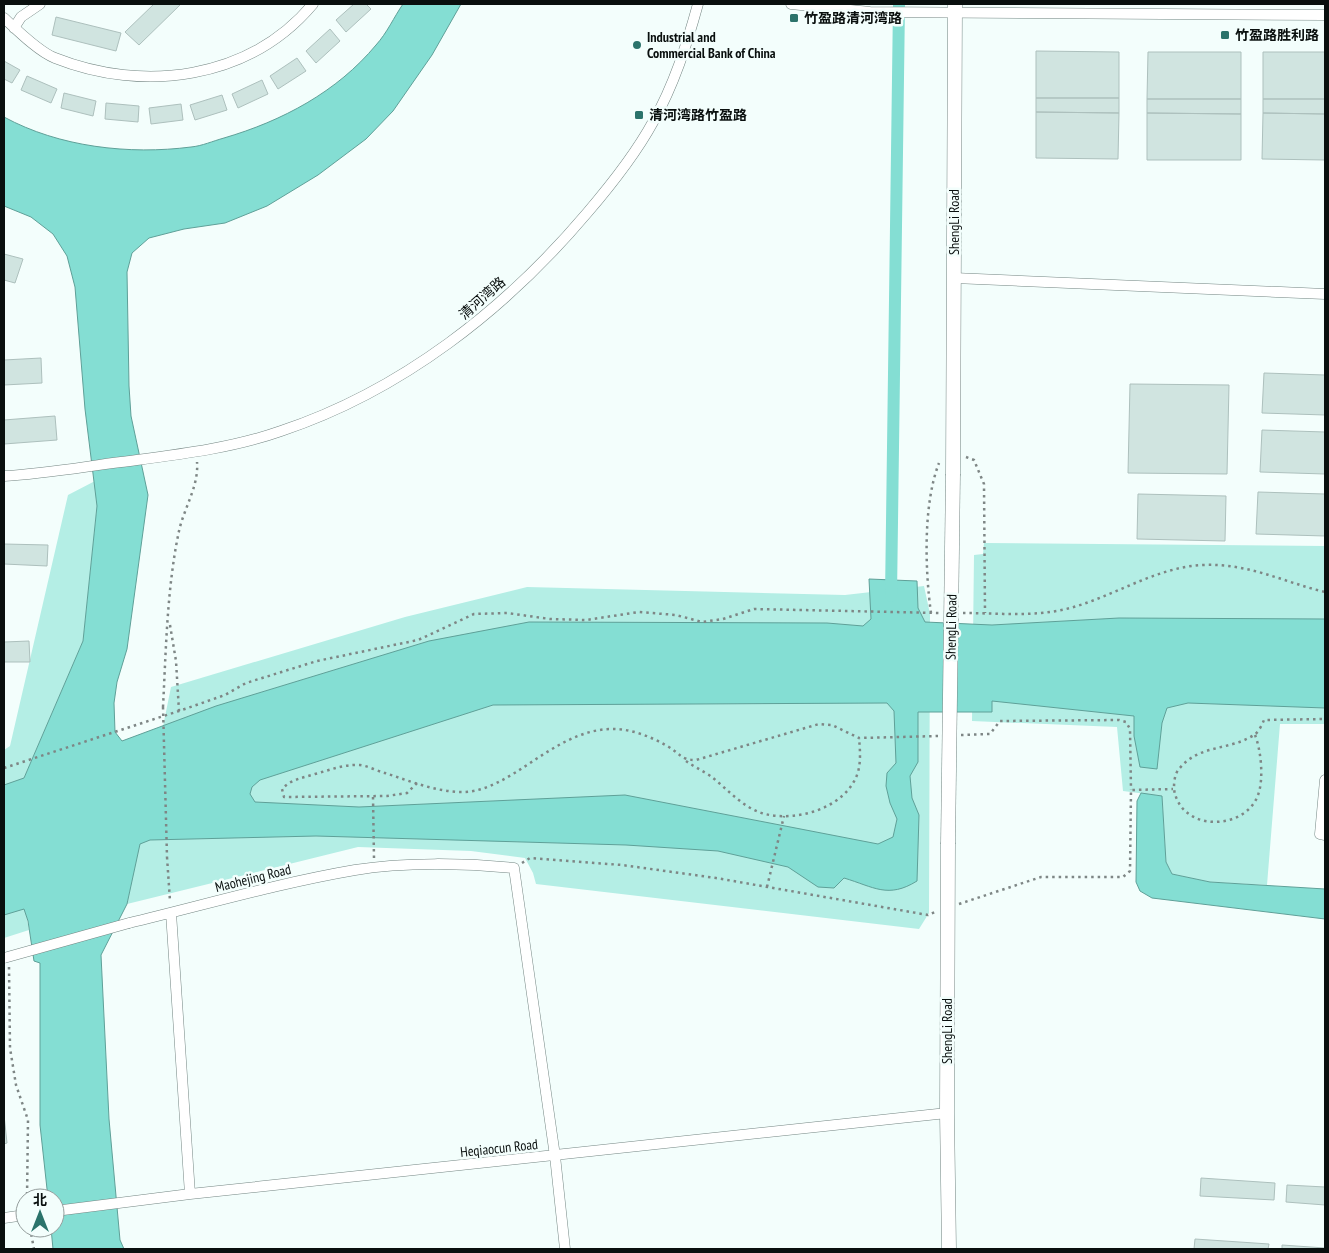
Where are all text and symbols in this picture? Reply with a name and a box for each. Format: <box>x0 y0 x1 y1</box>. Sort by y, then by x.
place label: 竹盈路清河湾路 <box>804 9 902 27</box>
marker: 竹盈路清河湾路 <box>788 12 800 24</box>
place label: 竹盈路胜利路 <box>1235 26 1319 44</box>
place label: Industrial and Commercial Bank of China <box>647 28 776 62</box>
marker: 竹盈路胜利路 <box>1219 29 1231 41</box>
marker: Industrial and Commercial Bank of China <box>631 39 643 51</box>
place label: 清河湾路竹盈路 <box>649 106 747 124</box>
marker: 清河湾路竹盈路 <box>633 109 645 121</box>
street label: ShengLi Road <box>945 189 963 255</box>
street label: 清河湾路 <box>455 273 509 323</box>
street label: ShengLi Road <box>941 594 961 660</box>
street label: Maohejing Road <box>213 860 293 896</box>
street label: ShengLi Road <box>938 998 956 1064</box>
street label: Heqiaocun Road <box>459 1135 539 1161</box>
north arrow <box>15 1188 65 1238</box>
text: 北 <box>33 1191 47 1209</box>

